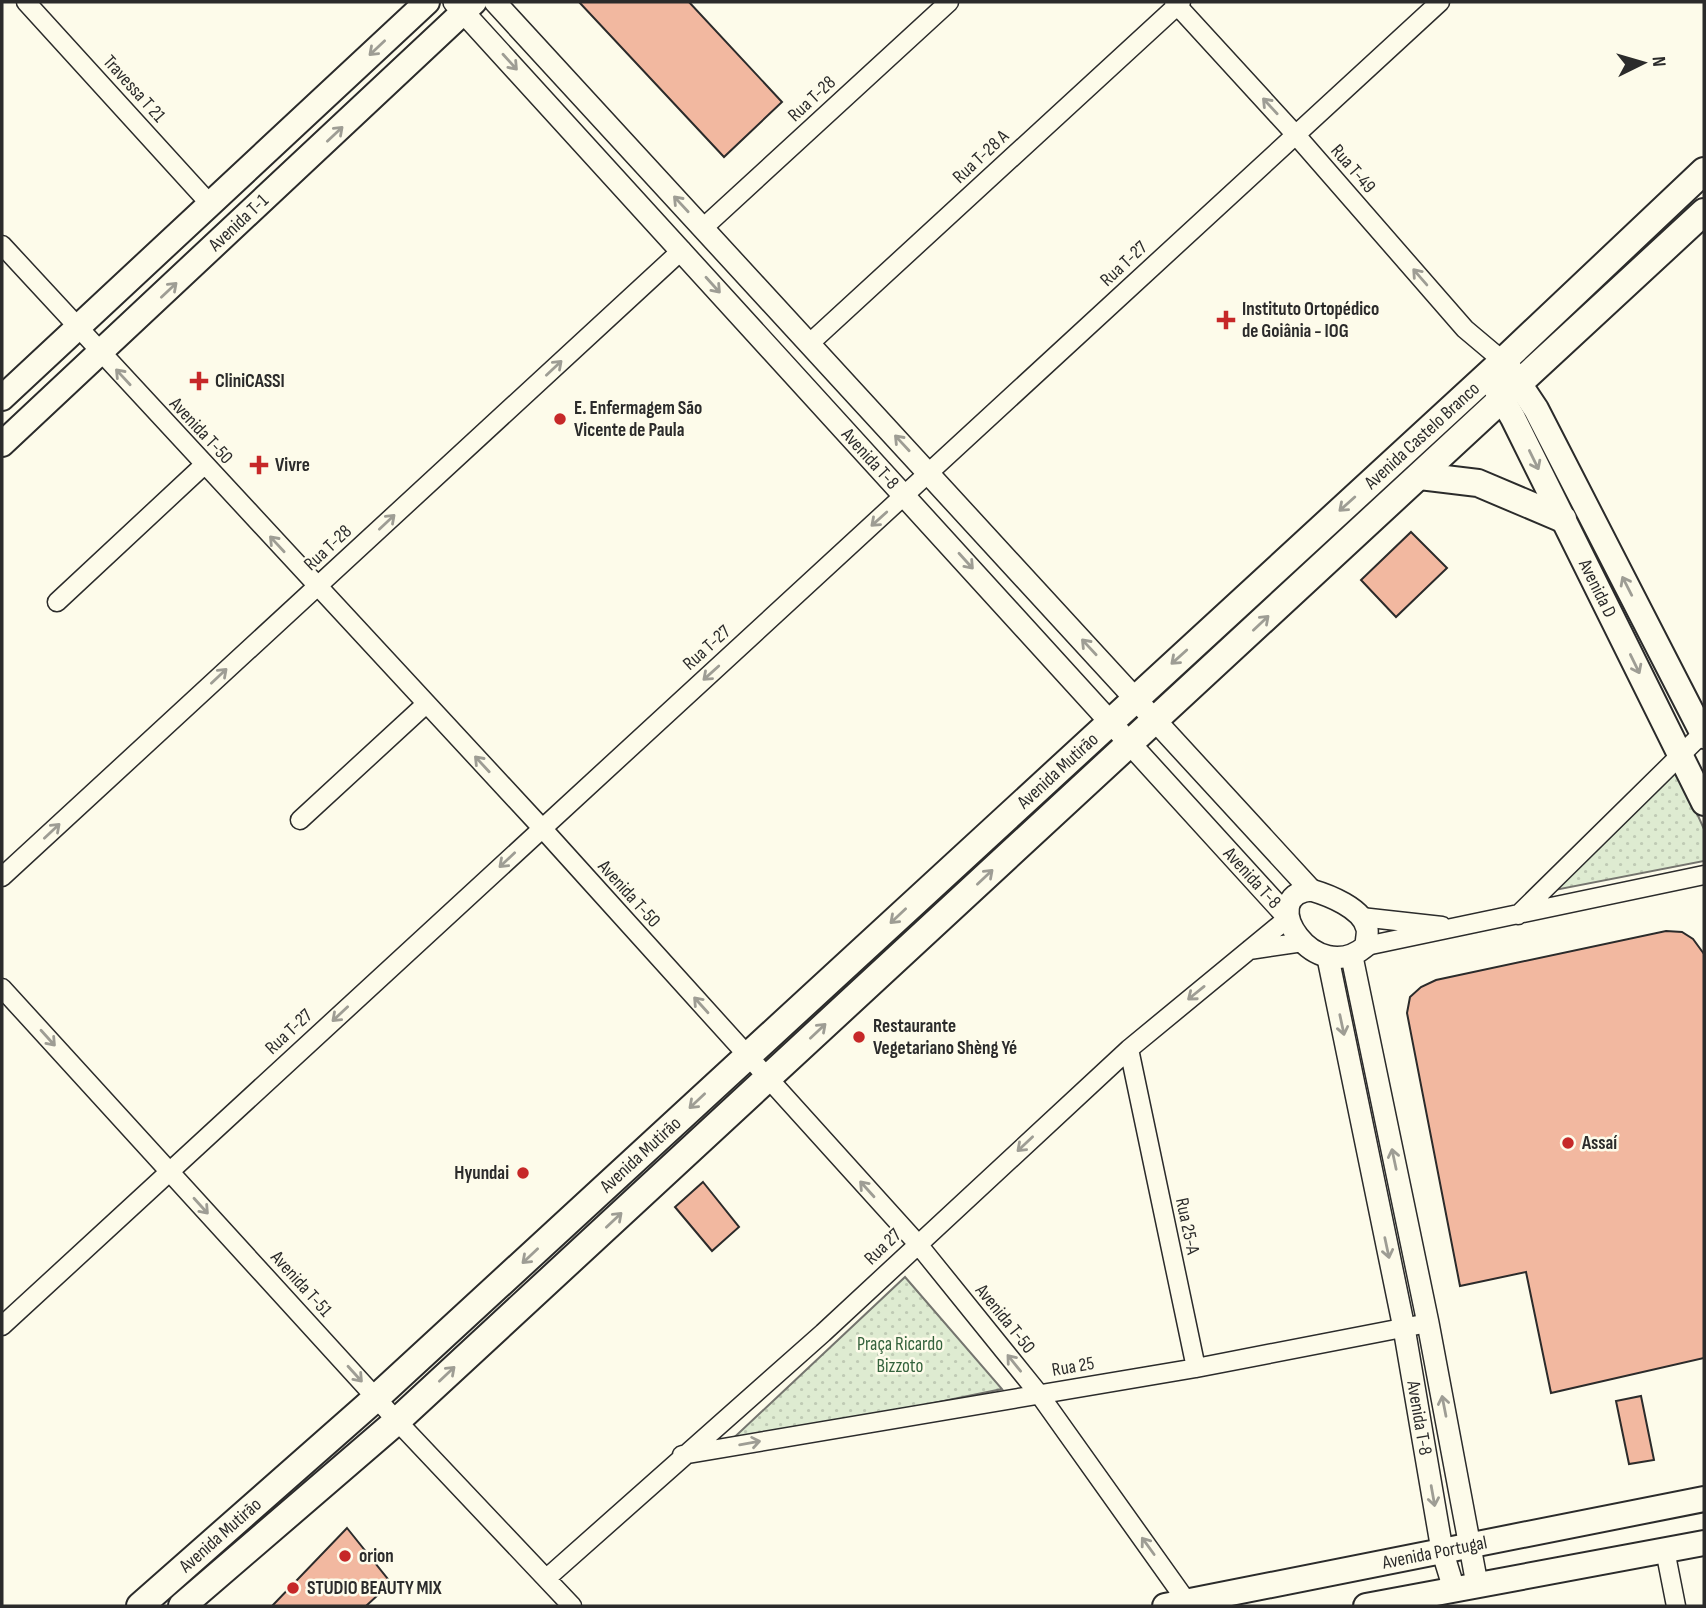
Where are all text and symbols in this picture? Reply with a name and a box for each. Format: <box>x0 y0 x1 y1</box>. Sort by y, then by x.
north arrow <box>1608 28 1678 98</box>
one-way arrow <box>369 40 386 57</box>
street label: Travessa T 21 <box>98 51 170 128</box>
one-way arrow <box>502 53 519 70</box>
text: N <box>1647 56 1670 68</box>
street label: Rua T-28 <box>783 71 841 127</box>
one-way arrow <box>1262 97 1278 115</box>
one-way arrow <box>326 125 343 142</box>
street label: Rua T-28 A <box>948 125 1014 189</box>
street label: Rua T-49 <box>1326 140 1380 198</box>
street label: Avenida T-1 <box>203 189 273 257</box>
one-way arrow <box>673 196 690 213</box>
street label: Rua T-27 <box>1096 236 1153 292</box>
one-way arrow <box>1412 268 1428 286</box>
one-way arrow <box>705 276 721 294</box>
one-way arrow <box>160 281 177 298</box>
place label: Instituto Ortopédico de Goiânia - IOG <box>1242 298 1379 343</box>
marker: Instituto Ortopédico de Goiânia - IOG <box>1216 310 1236 330</box>
one-way arrow <box>545 360 563 376</box>
one-way arrow <box>115 368 131 386</box>
place label: CliniCASSI <box>215 370 285 393</box>
marker: CliniCASSI <box>189 371 209 391</box>
street label: Avenida Castelo Branco <box>1359 377 1484 495</box>
street label: Avenida T-50 <box>164 392 238 469</box>
place label: E. Enfermagem São Vicente de Paula <box>574 397 702 442</box>
marker: E. Enfermagem São Vicente de Paula <box>552 411 568 427</box>
street label: Avenida T-8 <box>836 423 904 494</box>
one-way arrow <box>894 434 910 452</box>
one-way arrow <box>1527 449 1541 470</box>
place label: Vivre <box>275 454 310 477</box>
marker: Vivre <box>249 455 269 475</box>
one-way arrow <box>1339 495 1356 512</box>
one-way arrow <box>871 511 888 528</box>
one-way arrow <box>378 514 395 531</box>
street label: Rua T-28 <box>299 520 357 576</box>
one-way arrow <box>268 536 285 553</box>
one-way arrow <box>957 552 974 569</box>
street label: Avenida D <box>1573 555 1622 621</box>
one-way arrow <box>1619 576 1633 596</box>
one-way arrow <box>1252 615 1270 631</box>
street label: Rua T-27 <box>678 620 736 675</box>
one-way arrow <box>1081 639 1098 656</box>
one-way arrow <box>1170 649 1188 665</box>
one-way arrow <box>1628 653 1642 674</box>
one-way arrow <box>702 665 720 681</box>
one-way arrow <box>210 668 227 685</box>
street label: Avenida Mutirão <box>1012 728 1103 814</box>
one-way arrow <box>474 755 490 773</box>
one-way arrow <box>43 822 60 839</box>
street label: Avenida T-8 <box>1218 842 1286 913</box>
one-way arrow <box>499 851 516 868</box>
street label: Avenida T-50 <box>592 855 665 932</box>
one-way arrow <box>976 869 994 885</box>
one-way arrow <box>890 907 907 924</box>
one-way arrow <box>1187 985 1205 1001</box>
one-way arrow <box>694 996 710 1014</box>
street label: Rua T-27 <box>261 1004 318 1060</box>
one-way arrow <box>331 1006 349 1022</box>
one-way arrow <box>1335 1013 1349 1036</box>
place label: Restaurante Vegetariano Shèng Yé <box>873 1015 1017 1060</box>
one-way arrow <box>809 1023 826 1040</box>
one-way arrow <box>40 1029 56 1047</box>
marker: Restaurante Vegetariano Shèng Yé <box>851 1029 867 1045</box>
one-way arrow <box>689 1093 706 1110</box>
street label: Avenida Mutirão <box>595 1112 686 1198</box>
place label: Assaí <box>1581 1132 1617 1155</box>
one-way arrow <box>1017 1135 1034 1152</box>
marker: Assaí <box>1560 1135 1576 1151</box>
one-way arrow <box>1387 1148 1401 1171</box>
place label: Hyundai <box>454 1162 509 1185</box>
marker: Hyundai <box>515 1165 531 1181</box>
one-way arrow <box>860 1180 876 1198</box>
street label: Rua 25-A <box>1170 1196 1204 1257</box>
one-way arrow <box>193 1197 209 1215</box>
one-way arrow <box>605 1212 623 1228</box>
street label: Rua 27 <box>860 1224 907 1270</box>
one-way arrow <box>1381 1236 1395 1259</box>
street label: Avenida T-51 <box>265 1246 337 1322</box>
one-way arrow <box>522 1247 539 1264</box>
street label: Avenida T-50 <box>969 1279 1040 1358</box>
park label: Praça Ricardo Bizzoto <box>857 1333 943 1378</box>
street label: Rua 25 <box>1050 1352 1096 1382</box>
one-way arrow <box>1006 1354 1021 1372</box>
one-way arrow <box>346 1365 363 1382</box>
one-way arrow <box>438 1366 455 1383</box>
street label: Avenida T-8 <box>1402 1378 1437 1457</box>
one-way arrow <box>1437 1395 1450 1418</box>
one-way arrow <box>738 1436 761 1449</box>
one-way arrow <box>1427 1484 1440 1507</box>
street label: Avenida Mutirão <box>174 1493 266 1578</box>
street label: Avenida Portugal <box>1379 1531 1489 1574</box>
one-way arrow <box>1141 1537 1155 1556</box>
place label: orion <box>359 1545 394 1568</box>
marker: orion <box>337 1548 353 1564</box>
place label: STUDIO BEAUTY MIX <box>307 1577 442 1600</box>
marker: STUDIO BEAUTY MIX <box>285 1580 301 1596</box>

